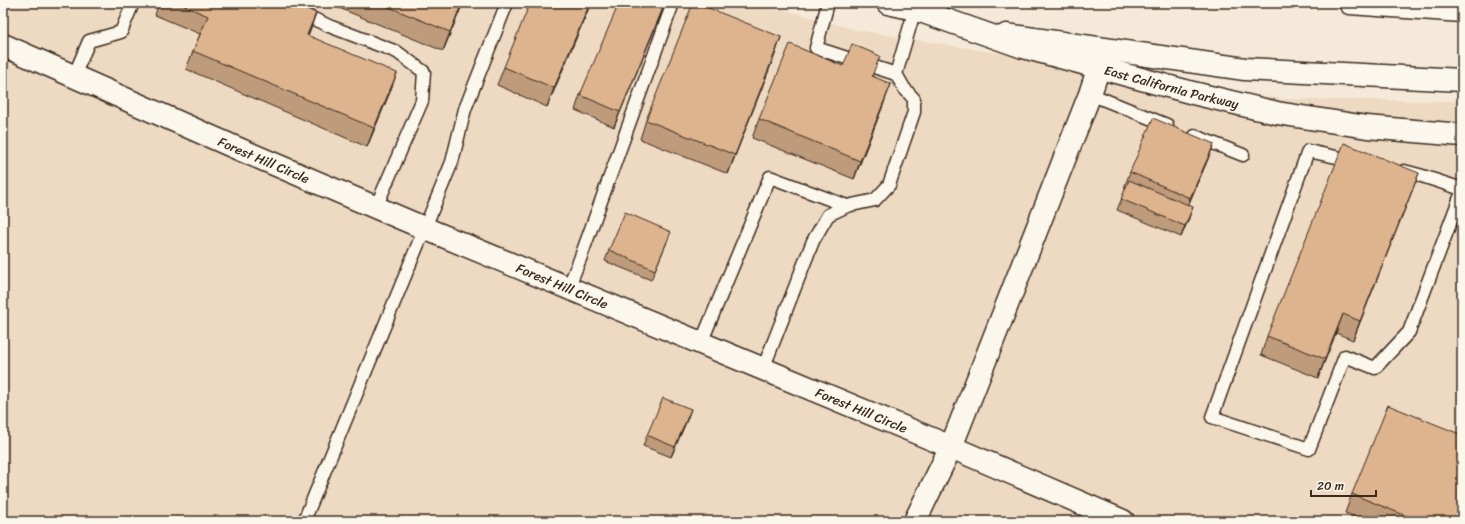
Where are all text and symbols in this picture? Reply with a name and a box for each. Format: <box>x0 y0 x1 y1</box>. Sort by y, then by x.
street label: East California Parkway <box>1102 58 1241 115</box>
street label: Forest Hill Circle <box>214 130 314 190</box>
street label: Forest Hill Circle <box>513 256 612 315</box>
street label: Forest Hill Circle <box>812 380 912 439</box>
scale bar <box>1311 472 1376 498</box>
text: 20 m <box>1317 475 1344 497</box>

